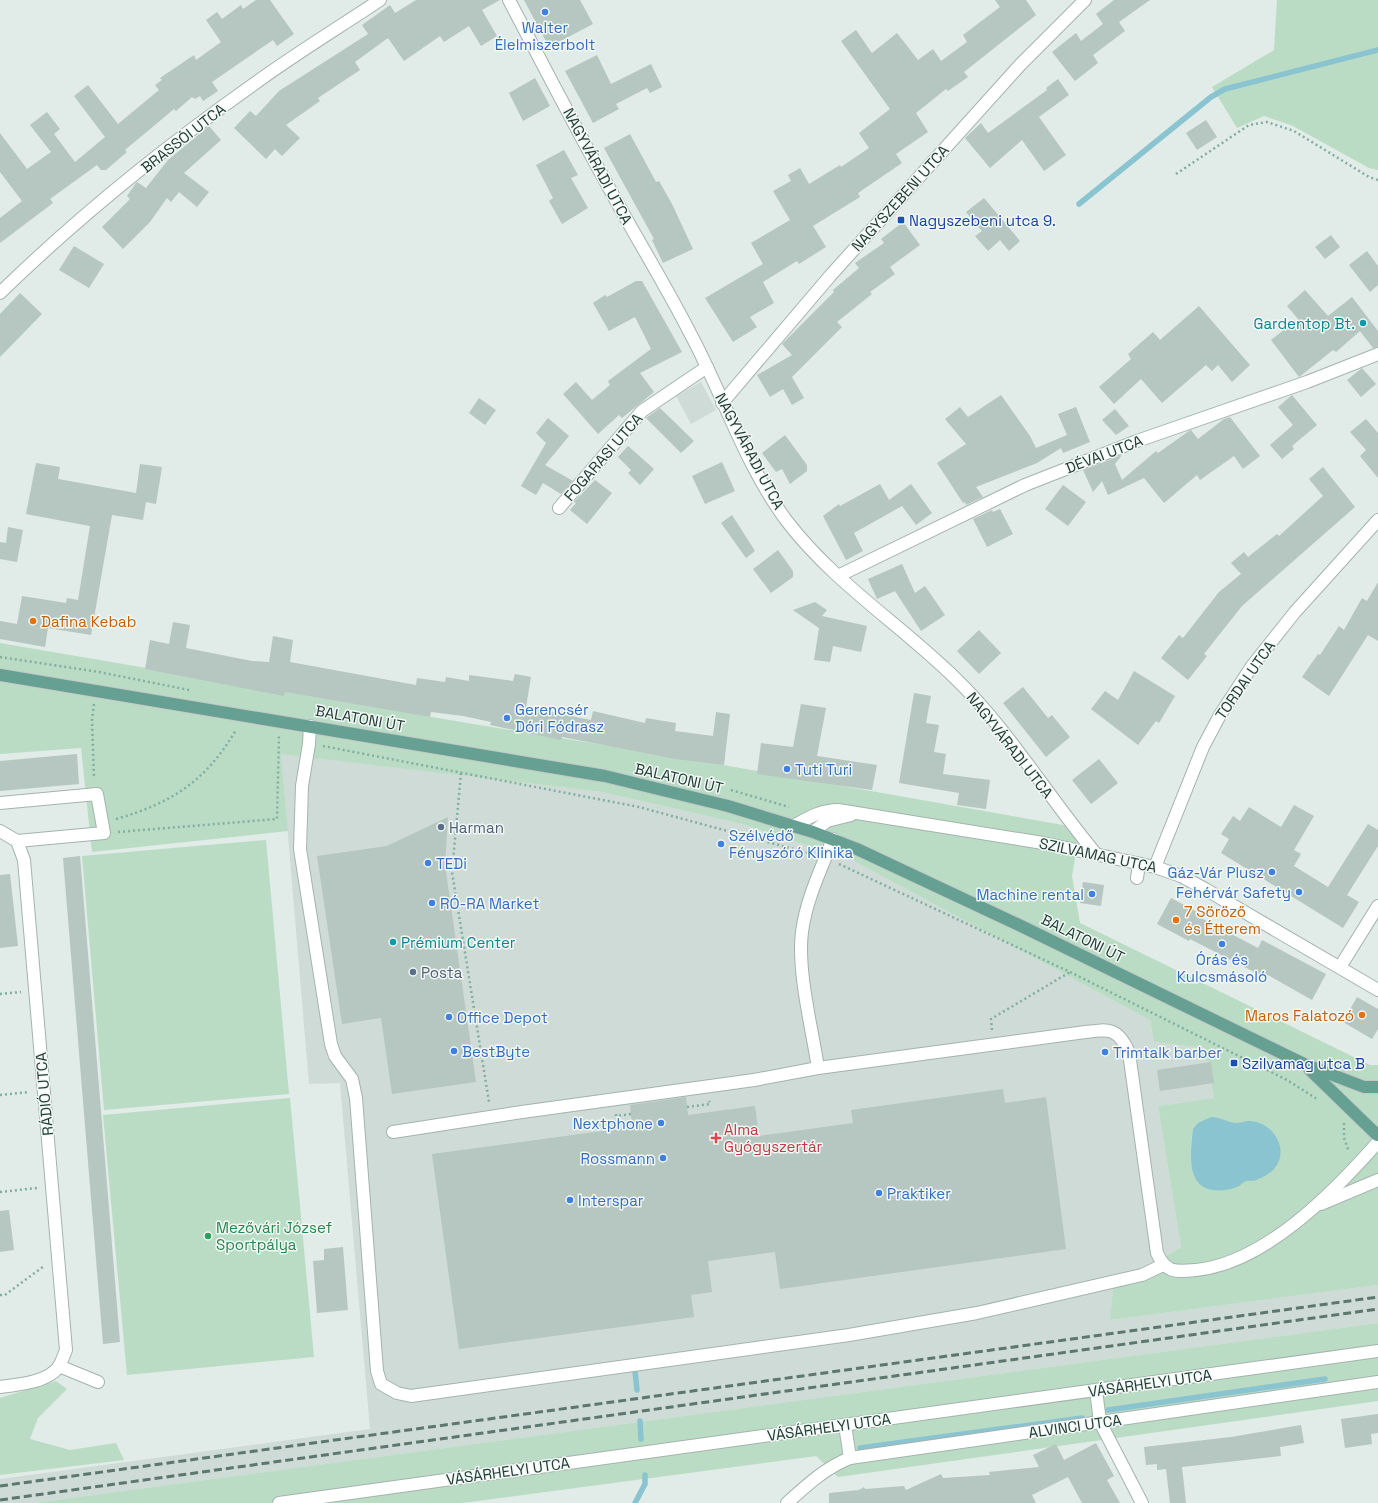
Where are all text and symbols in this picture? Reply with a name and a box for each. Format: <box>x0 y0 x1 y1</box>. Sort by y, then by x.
marker: Walter Élelmiszerbolt <box>540 7 550 17</box>
place label: Walter Élelmiszerbolt <box>495 18 595 54</box>
street label: BRASSÓI UTCA <box>137 99 229 177</box>
street label: NAGYVÁRADI UTCA <box>559 104 637 228</box>
street label: NAGYSZEBENI UTCA <box>847 140 953 255</box>
place label: Nagyszebeni utca 9. <box>909 211 1056 230</box>
marker: Nagyszebeni utca 9. <box>896 215 906 225</box>
place label: Gardentop Bt. <box>1254 314 1355 333</box>
marker: Gardentop Bt. <box>1358 318 1368 328</box>
street label: NAGYVÁRADI UTCA <box>711 389 789 513</box>
street label: FOGARASI UTCA <box>560 409 647 505</box>
street label: DÉVAI UTCA <box>1063 430 1146 477</box>
place label: Dafina Kebab <box>41 612 136 631</box>
marker: Dafina Kebab <box>28 616 38 626</box>
street label: TORDAI UTCA <box>1211 636 1279 723</box>
street label: NAGYVÁRADI UTCA <box>963 688 1058 802</box>
place label: Gerencsér Dóri Fódrasz <box>515 700 604 736</box>
street label: BALATONI ÚT <box>314 701 406 735</box>
marker: Gerencsér Dóri Fódrasz <box>502 713 512 723</box>
street label: BALATONI ÚT <box>633 759 725 797</box>
place label: Tuti Turi <box>795 760 852 779</box>
marker: Tuti Turi <box>782 764 792 774</box>
place label: Harman <box>449 818 504 837</box>
marker: Harman <box>436 822 446 832</box>
place label: Szélvédő Fényszóró Klinika <box>729 826 854 862</box>
street label: SZILVAMAG UTCA <box>1037 833 1159 877</box>
marker: Szélvédő Fényszóró Klinika <box>716 839 726 849</box>
place label: TEDi <box>436 854 467 873</box>
marker: TEDi <box>423 858 433 868</box>
place label: Gáz-Vár Plusz <box>1168 863 1264 882</box>
marker: Gáz-Vár Plusz <box>1267 867 1277 877</box>
place label: Fehérvár Safety <box>1176 883 1291 902</box>
place label: Machine rental <box>976 885 1084 904</box>
marker: Fehérvár Safety <box>1294 887 1304 897</box>
marker: Machine rental <box>1087 889 1097 899</box>
place label: RÓ-RA Market <box>440 894 539 913</box>
marker: RÓ-RA Market <box>427 898 437 908</box>
place label: 7 Söröző és Étterem <box>1184 902 1261 938</box>
street label: BALATONI ÚT <box>1038 910 1128 966</box>
marker: 7 Söröző és Étterem <box>1171 915 1181 925</box>
place label: Prémium Center <box>401 933 516 952</box>
marker: Prémium Center <box>388 937 398 947</box>
marker: Órás és Kulcsmásoló <box>1217 939 1227 949</box>
place label: Órás és Kulcsmásoló <box>1177 950 1267 986</box>
place label: Posta <box>421 963 463 982</box>
marker: Posta <box>408 967 418 977</box>
place label: Maros Falatozó <box>1245 1006 1354 1025</box>
place label: Office Depot <box>457 1008 548 1027</box>
marker: Maros Falatozó <box>1357 1010 1367 1020</box>
marker: Office Depot <box>444 1012 454 1022</box>
place label: BestByte <box>462 1042 530 1061</box>
place label: Trimtalk barber <box>1113 1043 1222 1062</box>
marker: BestByte <box>449 1046 459 1056</box>
marker: Trimtalk barber <box>1100 1047 1110 1057</box>
street label: RÁDIÓ UTCA <box>31 1051 57 1137</box>
place label: Szilvamag utca B <box>1242 1054 1365 1073</box>
marker: Szilvamag utca B <box>1229 1058 1239 1068</box>
place label: Nextphone <box>573 1114 653 1133</box>
marker: Nextphone <box>656 1118 666 1128</box>
place label: Alma Gyógyszertár <box>724 1120 823 1156</box>
marker: Alma Gyógyszertár <box>711 1133 721 1143</box>
place label: Rossmann <box>581 1149 655 1168</box>
marker: Rossmann <box>658 1153 668 1163</box>
place label: Praktiker <box>887 1184 951 1203</box>
marker: Praktiker <box>874 1188 884 1198</box>
place label: Interspar <box>578 1191 644 1210</box>
marker: Interspar <box>565 1195 575 1205</box>
place label: Mezővári József Sportpálya <box>216 1218 333 1254</box>
marker: Mezővári József Sportpálya <box>203 1231 213 1241</box>
street label: VÁSÁRHELYI UTCA <box>1087 1365 1214 1401</box>
street label: VÁSÁRHELYI UTCA <box>766 1409 893 1445</box>
street label: ALVINCI UTCA <box>1027 1410 1123 1442</box>
street label: VÁSÁRHELYI UTCA <box>445 1453 572 1489</box>

